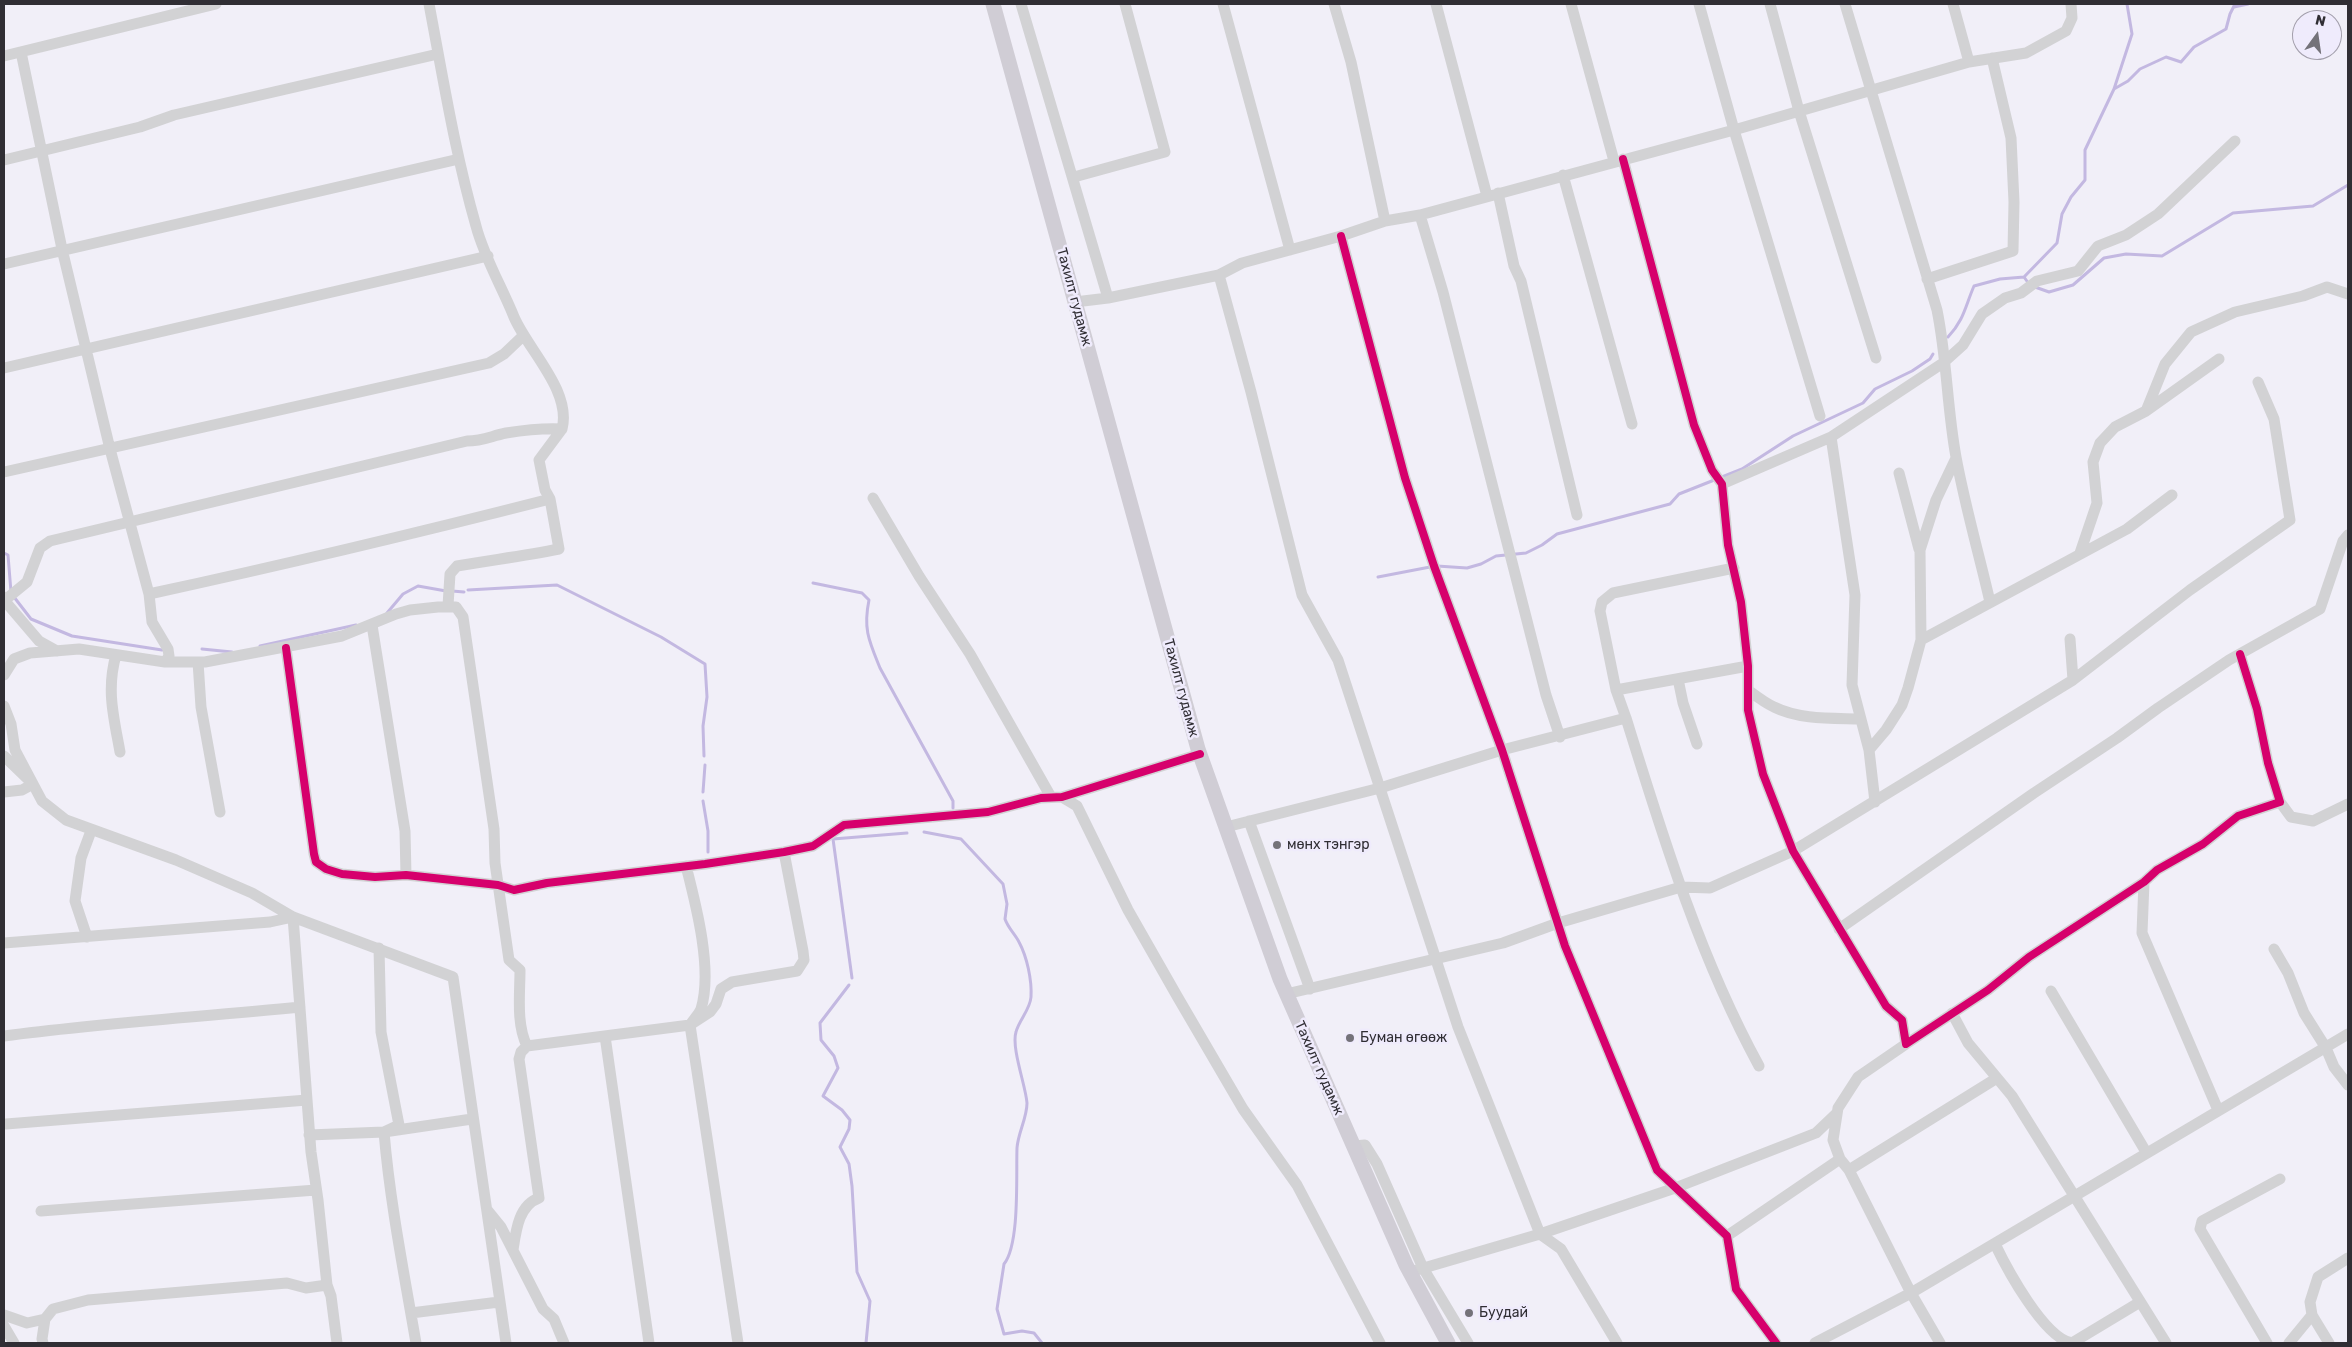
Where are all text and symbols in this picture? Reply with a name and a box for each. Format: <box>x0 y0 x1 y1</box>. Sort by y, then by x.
north arrow <box>2292 10 2342 60</box>
text: N <box>2314 11 2327 30</box>
street label: Тахилт гудамж <box>1053 246 1095 348</box>
street label: Тахилт гудамж <box>1160 637 1202 739</box>
place label: мөнх тэнгэр <box>1287 837 1370 853</box>
marker: мөнх тэнгэр <box>1271 839 1283 851</box>
street label: Тахилт гудамж <box>1291 1018 1347 1118</box>
place label: Буман өгөөж <box>1360 1030 1447 1046</box>
marker: Буман өгөөж <box>1344 1032 1356 1044</box>
place label: Буудай <box>1479 1305 1528 1321</box>
marker: Буудай <box>1463 1307 1475 1319</box>

